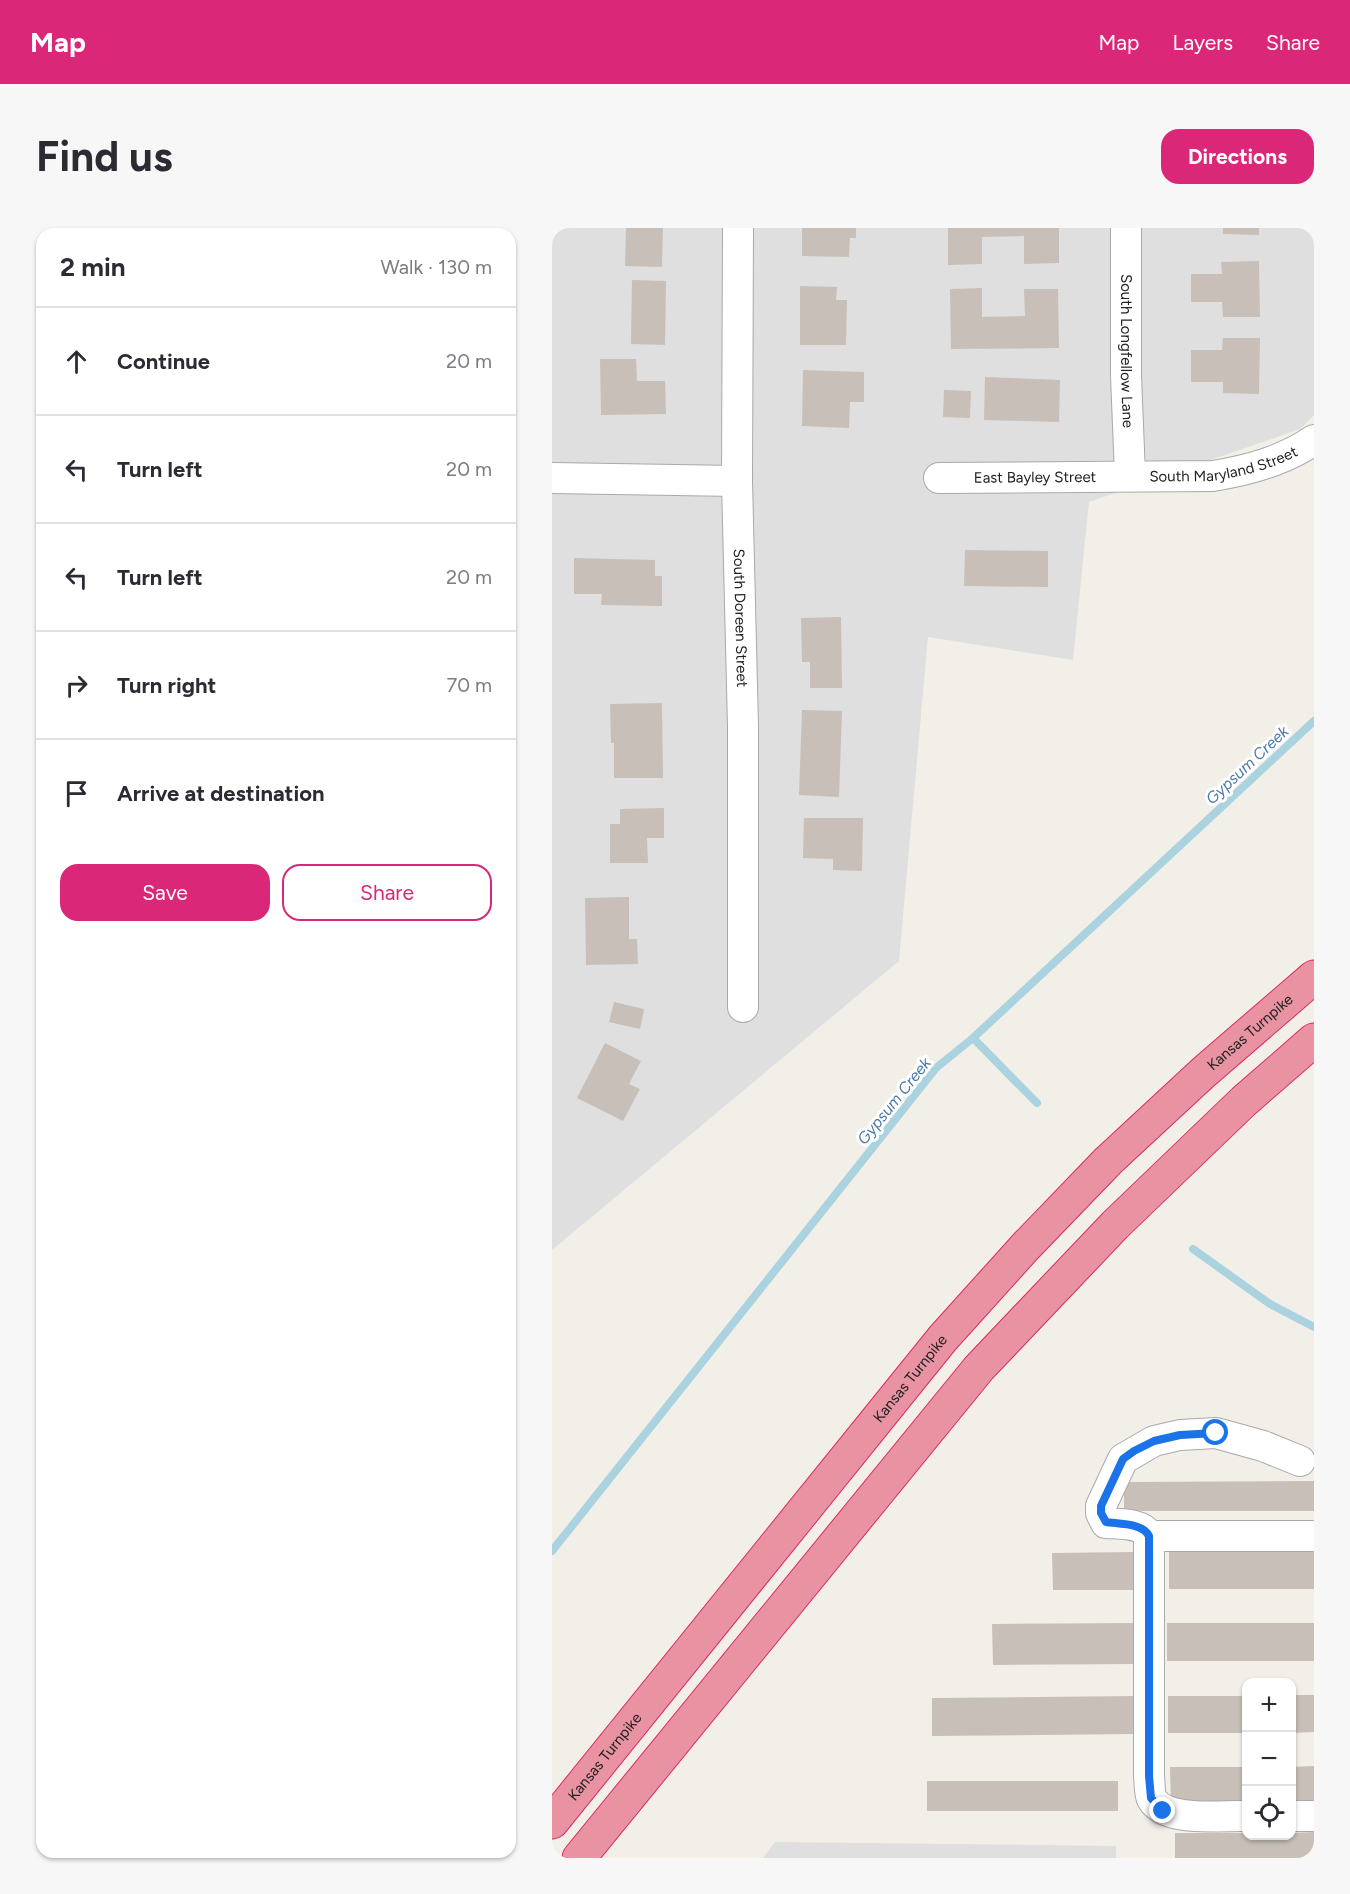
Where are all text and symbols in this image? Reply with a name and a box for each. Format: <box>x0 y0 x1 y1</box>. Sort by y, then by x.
text: Map <box>30 25 86 59</box>
text: Map <box>1099 30 1139 55</box>
text: Layers <box>1172 30 1233 55</box>
text: Share <box>1266 30 1320 55</box>
button: Directions <box>1161 129 1314 184</box>
text: Find us <box>36 131 173 182</box>
text: 2 min <box>60 251 126 283</box>
text: Walk · 130 m <box>380 255 492 279</box>
street label: South Longfellow Lane <box>1117 274 1137 428</box>
icon: ahead <box>60 345 93 378</box>
text: Continue <box>117 348 210 375</box>
text: 20 m <box>446 349 492 373</box>
street label: South Maryland Street <box>1149 442 1301 485</box>
icon: left <box>60 453 93 486</box>
text: Turn left <box>117 456 203 483</box>
text: 20 m <box>446 457 492 481</box>
street label: East Bayley Street <box>974 468 1097 487</box>
street label: South Doreen Street <box>730 548 751 688</box>
icon: left <box>60 561 93 594</box>
text: Turn left <box>117 564 203 591</box>
text: 20 m <box>446 565 492 589</box>
icon: right <box>60 669 93 702</box>
text: Turn right <box>117 672 216 699</box>
text: 70 m <box>446 673 492 697</box>
water label: Gypsum Creek <box>1202 721 1293 808</box>
icon: arrive <box>60 777 93 810</box>
text: Arrive at destination <box>117 780 325 807</box>
button: Save <box>60 864 270 921</box>
button: Share <box>282 864 492 921</box>
street label: Kansas Turnpike <box>1203 990 1297 1074</box>
water label: Gypsum Creek <box>853 1053 936 1148</box>
street label: Kansas Turnpike <box>869 1331 951 1426</box>
route start <box>1202 1419 1228 1445</box>
map controls <box>1242 1678 1296 1840</box>
button: + <box>1242 1678 1296 1732</box>
street label: Kansas Turnpike <box>564 1709 646 1804</box>
button: − <box>1242 1732 1296 1786</box>
button: locate <box>1242 1786 1296 1840</box>
route end <box>1149 1797 1175 1823</box>

